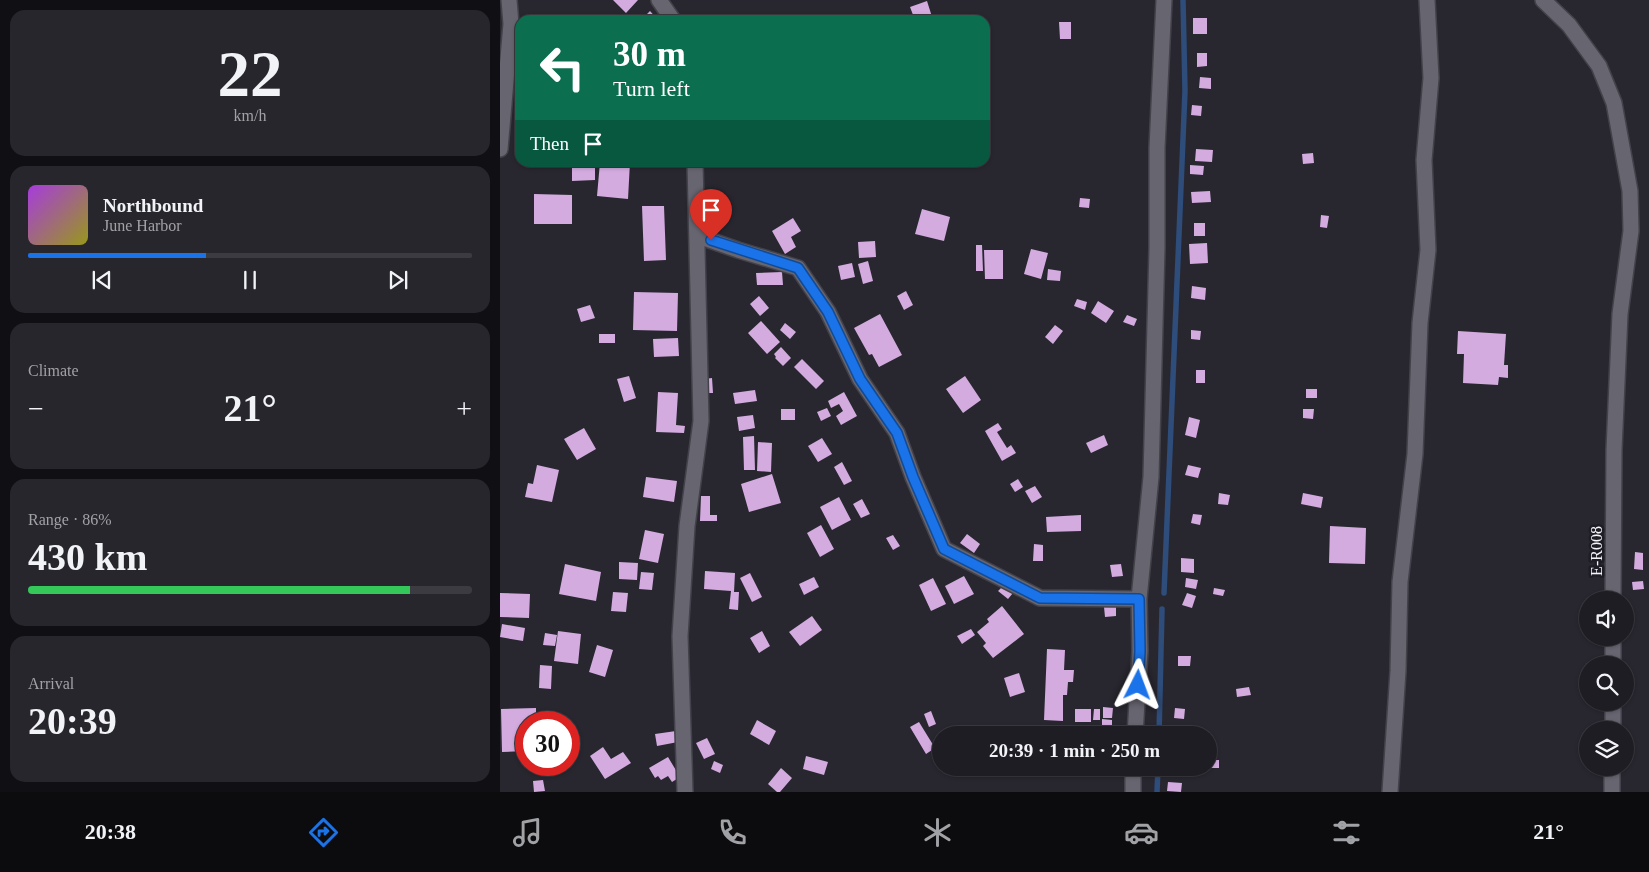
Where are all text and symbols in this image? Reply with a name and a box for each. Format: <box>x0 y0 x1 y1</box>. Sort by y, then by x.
icon: left <box>530 35 595 100</box>
text: 30 m <box>613 35 686 74</box>
text: 22 <box>218 38 283 110</box>
text: Turn left <box>613 76 690 101</box>
text: km/h <box>234 107 266 124</box>
icon: arrive <box>579 130 607 158</box>
text: Then <box>530 133 569 154</box>
pin <box>690 189 732 240</box>
text: Northbound <box>103 195 203 216</box>
icon: arrive <box>697 196 725 224</box>
text: June Harbor <box>103 217 182 234</box>
icon: previous <box>88 266 116 294</box>
icon: pause <box>236 266 264 294</box>
icon: next <box>384 266 412 294</box>
text: Climate <box>28 362 79 379</box>
text: 21° <box>223 387 277 429</box>
text: − <box>28 393 44 424</box>
text: + <box>456 393 472 424</box>
text: Range · 86% <box>28 511 112 528</box>
street label: E-R008 <box>1588 526 1605 576</box>
text: 430 km <box>28 536 147 578</box>
map controls <box>1579 591 1634 776</box>
button: sound <box>1579 591 1634 646</box>
button: search <box>1579 656 1634 711</box>
position arrow <box>1111 658 1163 710</box>
text: Arrival <box>28 675 74 692</box>
text: 20:39 <box>28 700 117 742</box>
speed limit sign: 30 <box>515 711 580 776</box>
button: layers <box>1579 721 1634 776</box>
text: 20:39 · 1 min · 250 m <box>989 740 1160 761</box>
icon: directions <box>306 815 341 850</box>
icon: music <box>510 815 545 850</box>
icon: phone <box>715 815 750 850</box>
icon: climate <box>920 815 955 850</box>
icon: car <box>1124 815 1159 850</box>
icon: filters <box>1329 815 1364 850</box>
text: 20:38 <box>85 819 136 844</box>
text: 21° <box>1533 819 1564 844</box>

